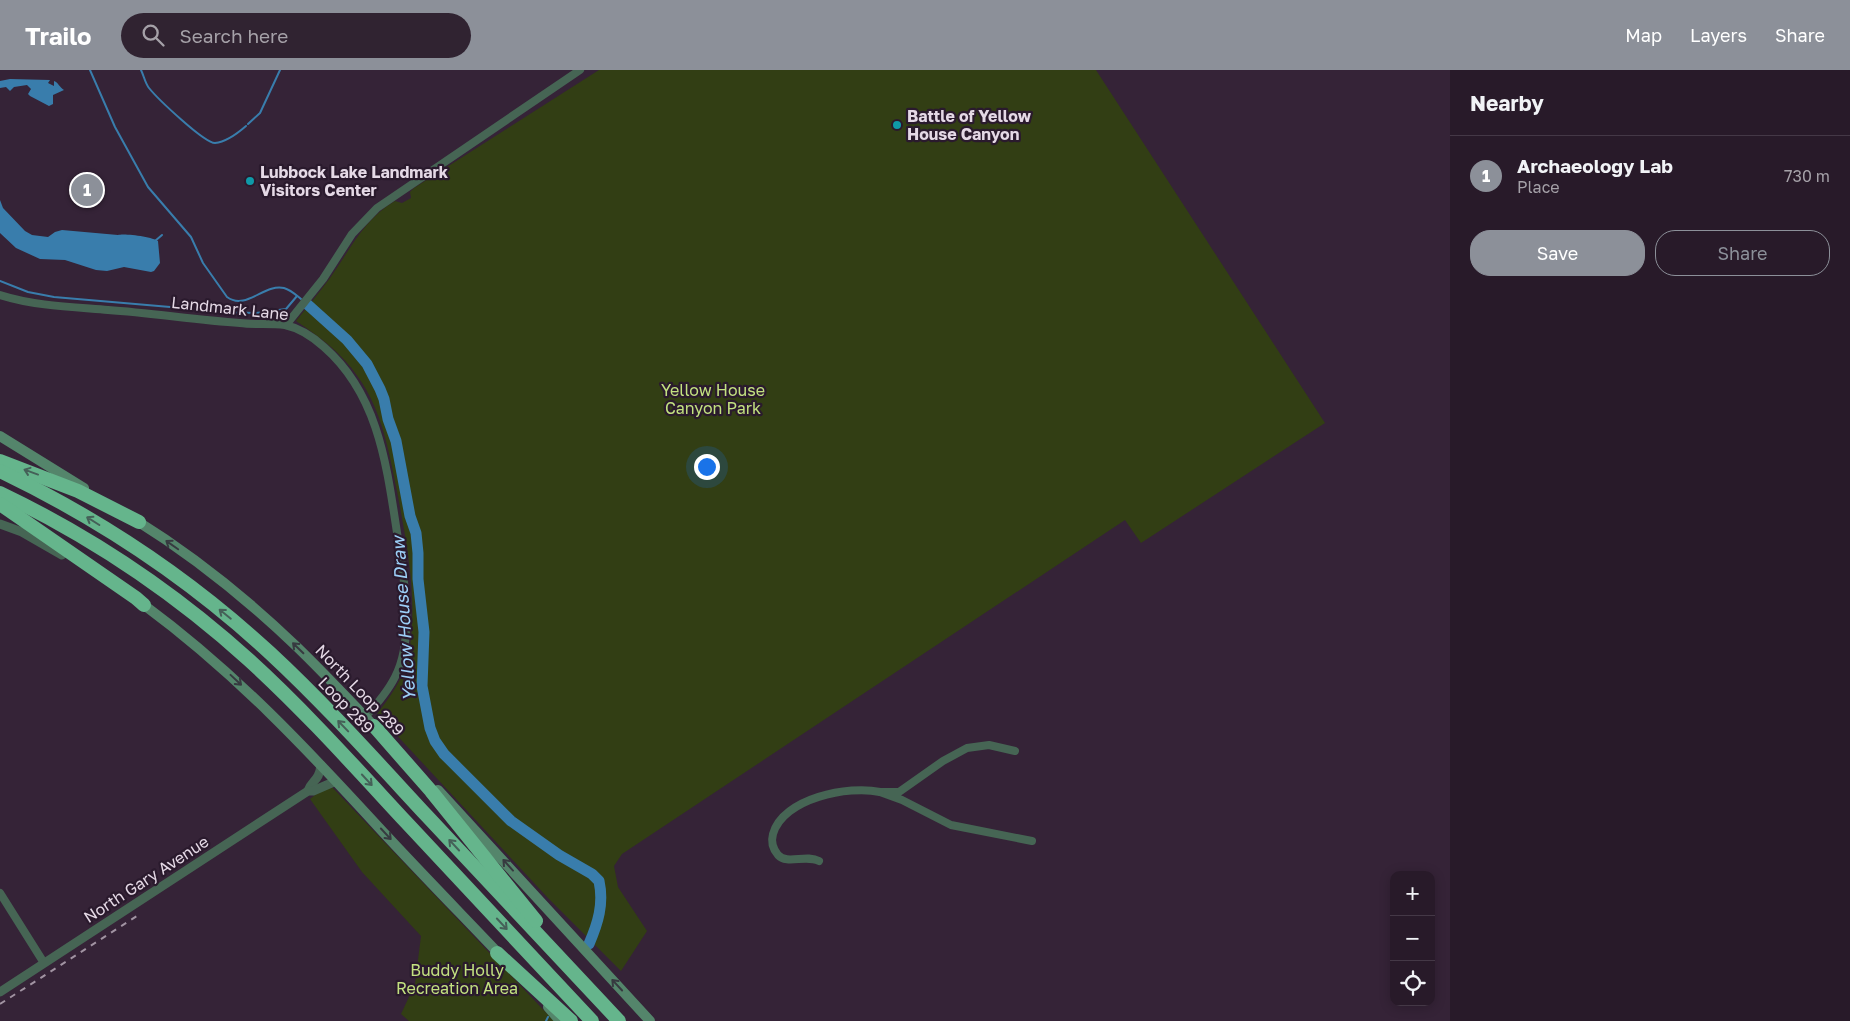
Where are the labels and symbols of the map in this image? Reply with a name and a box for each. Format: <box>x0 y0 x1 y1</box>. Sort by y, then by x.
place label: Battle of Yellow House Canyon <box>907 106 1032 144</box>
marker: Battle of Yellow House Canyon <box>891 119 903 131</box>
place label: Lubbock Lake Landmark Visitors Center <box>260 162 449 200</box>
pin: 1 <box>71 171 103 209</box>
marker: Lubbock Lake Landmark Visitors Center <box>244 175 256 187</box>
street label: Landmark Lane <box>170 292 290 324</box>
park label: Yellow House Canyon Park <box>661 380 765 418</box>
your location <box>694 454 720 480</box>
one-way arrow <box>24 467 39 476</box>
one-way arrow <box>86 515 100 525</box>
water label: Yellow House Draw <box>386 533 420 702</box>
one-way arrow <box>165 540 179 550</box>
one-way arrow <box>219 609 232 620</box>
street label: North Loop 289 <box>312 640 408 740</box>
one-way arrow <box>291 642 304 654</box>
street label: Loop 289 <box>315 673 377 737</box>
one-way arrow <box>230 674 243 686</box>
one-way arrow <box>337 720 349 733</box>
one-way arrow <box>361 773 373 786</box>
one-way arrow <box>380 828 392 841</box>
street label: North Gary Avenue <box>80 831 212 927</box>
one-way arrow <box>448 838 460 851</box>
one-way arrow <box>502 859 514 872</box>
one-way arrow <box>495 917 507 930</box>
park label: Buddy Holly Recreation Area <box>396 960 518 998</box>
one-way arrow <box>611 979 623 992</box>

